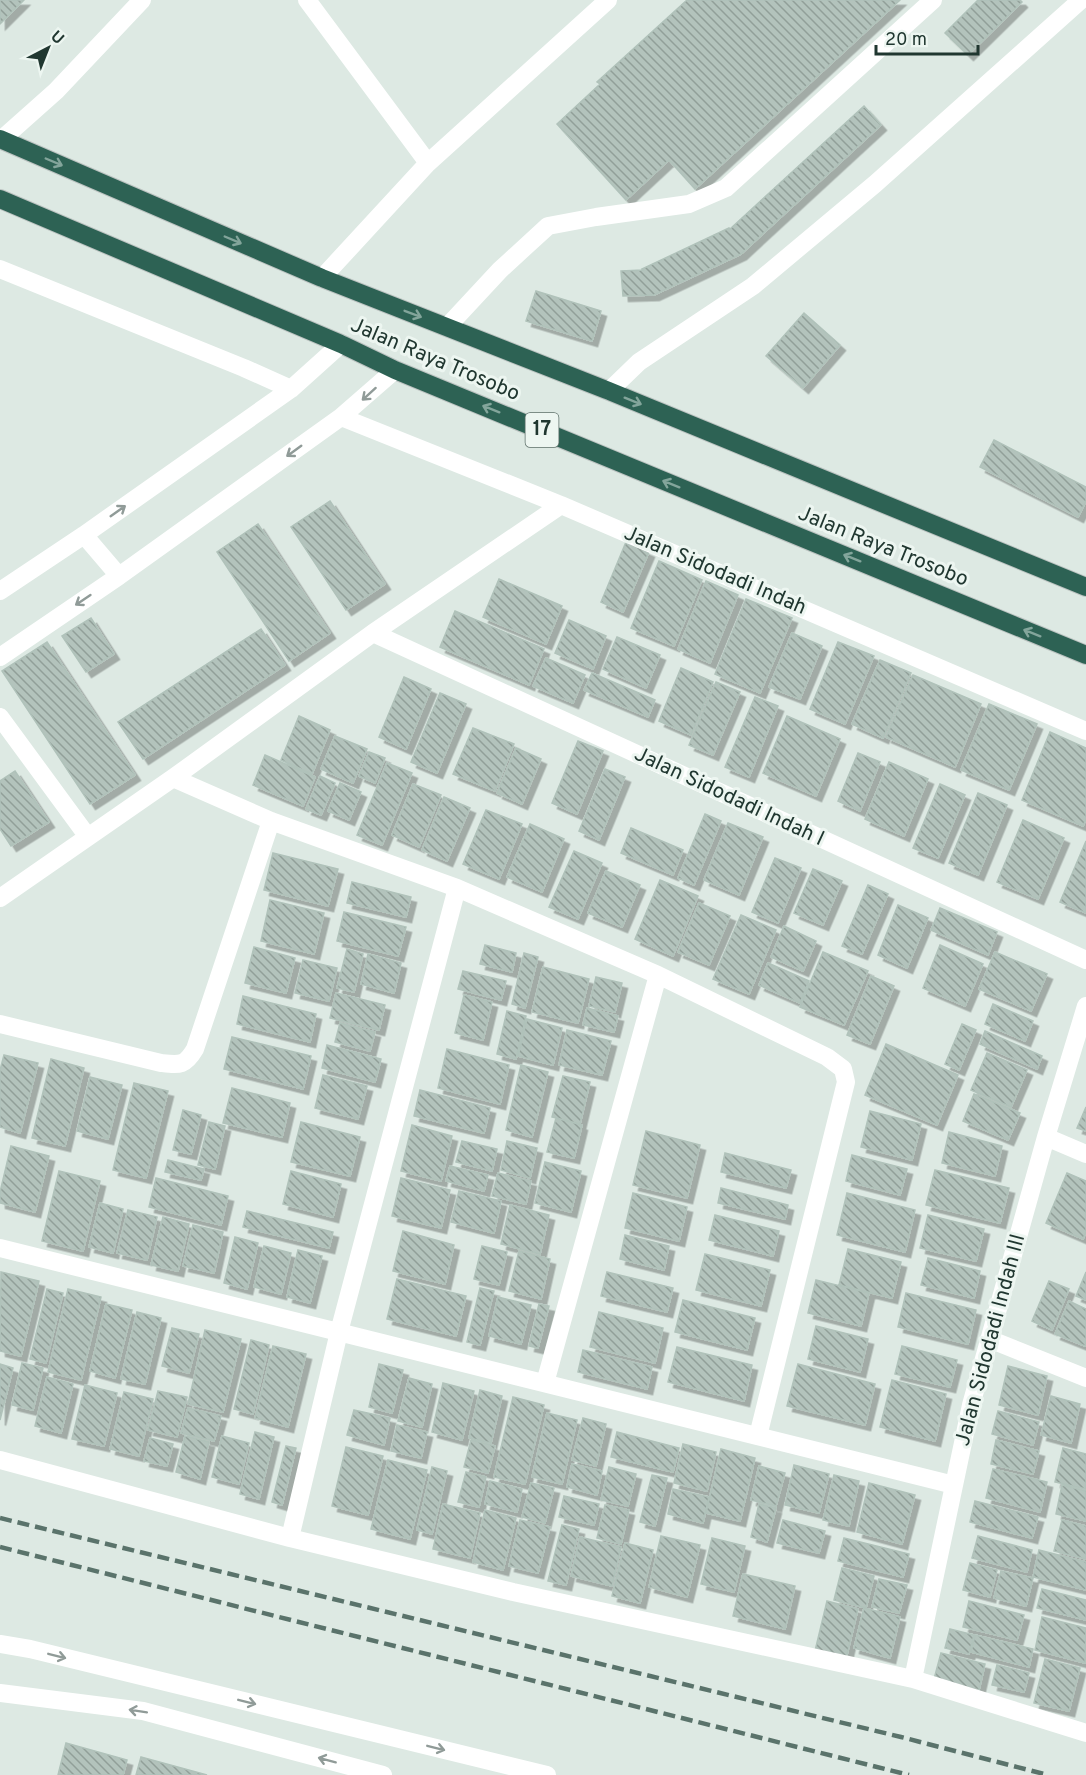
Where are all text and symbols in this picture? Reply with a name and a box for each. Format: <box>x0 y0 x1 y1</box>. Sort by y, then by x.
north arrow <box>18 18 78 78</box>
scale bar <box>876 18 978 56</box>
text: U <box>46 27 68 50</box>
text: 20 m <box>885 29 927 52</box>
one-way arrow <box>44 157 62 169</box>
one-way arrow <box>224 235 242 246</box>
one-way arrow <box>403 309 422 320</box>
street label: Jalan Raya Trosobo <box>346 312 524 408</box>
one-way arrow <box>362 387 377 401</box>
one-way arrow <box>624 396 642 407</box>
one-way arrow <box>483 403 501 414</box>
road number: 17 <box>526 413 558 447</box>
one-way arrow <box>286 445 302 457</box>
one-way arrow <box>663 478 681 489</box>
street label: Jalan Raya Trosobo <box>794 500 972 594</box>
one-way arrow <box>109 505 125 517</box>
street label: Jalan Sidodadi Indah <box>620 520 810 622</box>
one-way arrow <box>843 552 861 563</box>
one-way arrow <box>76 594 92 606</box>
one-way arrow <box>1023 627 1042 638</box>
street label: Jalan Sidodadi Indah I <box>630 741 828 853</box>
street label: Jalan Sidodadi Indah III <box>950 1231 1032 1449</box>
one-way arrow <box>48 1650 67 1662</box>
one-way arrow <box>237 1696 256 1708</box>
one-way arrow <box>129 1705 148 1716</box>
one-way arrow <box>426 1743 445 1755</box>
one-way arrow <box>318 1754 337 1765</box>

